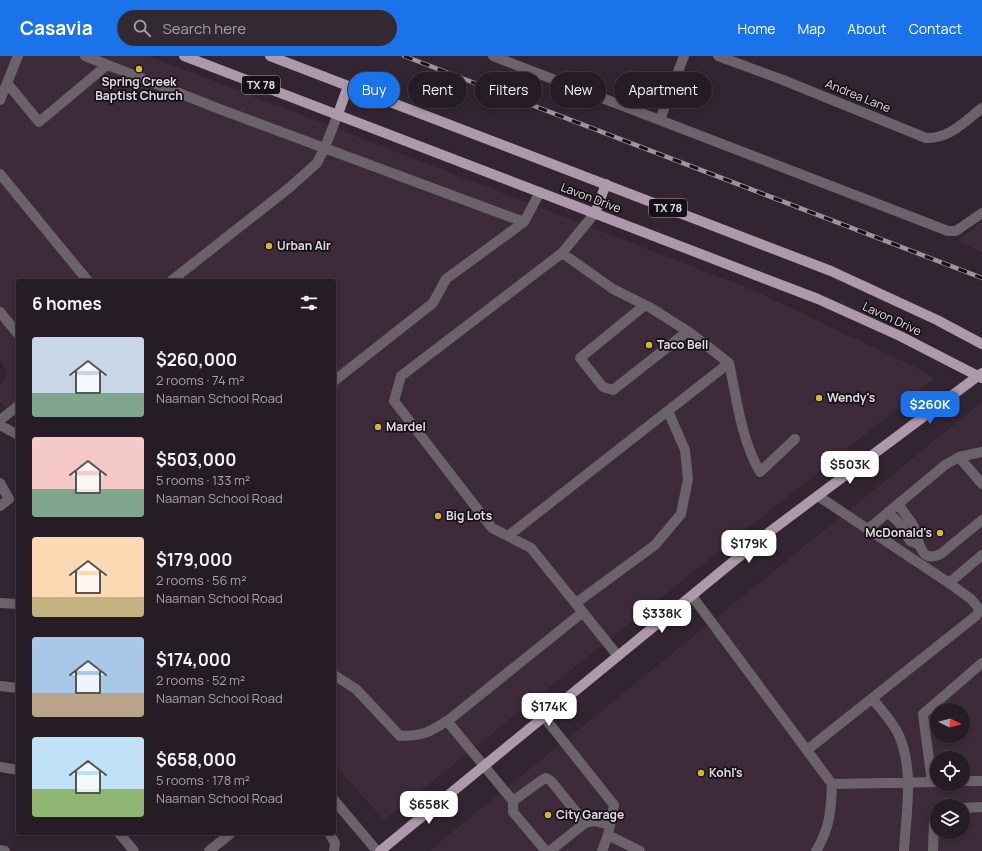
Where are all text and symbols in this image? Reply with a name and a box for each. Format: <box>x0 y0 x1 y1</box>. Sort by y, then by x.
search box <box>117 10 397 46</box>
text: Casavia <box>20 15 93 41</box>
icon: search <box>131 17 153 39</box>
text: Search here <box>163 18 246 39</box>
text: Home <box>738 19 775 38</box>
text: Map <box>797 19 825 38</box>
text: About <box>847 19 887 38</box>
text: Contact <box>909 19 962 38</box>
marker: Spring Creek Baptist Church <box>134 64 144 74</box>
chip: Buy <box>348 72 400 108</box>
chip: Rent <box>408 72 467 108</box>
chip: Filters <box>475 72 542 108</box>
chip: New <box>550 72 606 108</box>
chip: Apartment <box>614 72 712 108</box>
place label: Spring Creek Baptist Church <box>95 73 183 104</box>
street label: Andrea Lane <box>823 75 893 116</box>
road number: TX 78 <box>242 76 280 94</box>
street label: Lavon Drive <box>559 178 624 217</box>
road number: TX 78 <box>649 199 687 217</box>
place label: Urban Air <box>277 237 331 254</box>
marker: Urban Air <box>264 241 274 251</box>
text: 6 homes <box>32 292 102 315</box>
icon: filters <box>298 292 320 314</box>
street label: Lavon Drive <box>860 298 924 340</box>
place label: Taco Bell <box>657 336 708 353</box>
marker: Taco Bell <box>644 340 654 350</box>
text: $260,000 <box>156 348 237 371</box>
icon: home <box>64 353 112 401</box>
text: 2 rooms · 74 m² <box>156 371 244 389</box>
text: Naaman School Road <box>156 389 283 407</box>
place label: Wendy's <box>827 389 876 406</box>
pin: $260K <box>902 391 958 425</box>
marker: Wendy's <box>814 393 824 403</box>
text: $260K <box>910 395 950 413</box>
place label: Mardel <box>386 418 426 435</box>
marker: Mardel <box>373 422 383 432</box>
text: $503,000 <box>156 448 236 471</box>
pin: $503K <box>822 451 878 485</box>
icon: home <box>64 453 112 501</box>
text: $503K <box>830 455 870 473</box>
text: 5 rooms · 133 m² <box>156 471 250 489</box>
text: Naaman School Road <box>156 489 283 507</box>
place label: Big Lots <box>446 507 493 524</box>
marker: Big Lots <box>433 511 443 521</box>
place label: McDonald's <box>865 524 932 541</box>
marker: McDonald's <box>935 528 945 538</box>
pin: $179K <box>721 530 777 564</box>
text: $179K <box>730 534 768 552</box>
text: $179,000 <box>156 548 232 571</box>
icon: home <box>64 553 112 601</box>
text: 2 rooms · 56 m² <box>156 571 246 589</box>
text: Naaman School Road <box>156 589 283 607</box>
pin: $338K <box>634 600 690 634</box>
text: $338K <box>642 604 682 622</box>
text: $174,000 <box>156 648 231 671</box>
icon: home <box>64 653 112 701</box>
text: 2 rooms · 52 m² <box>156 671 245 689</box>
text: Naaman School Road <box>156 689 283 707</box>
pin: $174K <box>521 693 577 727</box>
text: $174K <box>531 697 567 715</box>
north arrow <box>930 703 970 743</box>
map controls <box>930 703 970 839</box>
text: $658,000 <box>156 748 236 771</box>
button: locate <box>930 751 970 791</box>
icon: home <box>64 753 112 801</box>
place label: Kohl's <box>709 764 743 781</box>
marker: Kohl's <box>696 768 706 778</box>
text: 5 rooms · 178 m² <box>156 771 250 789</box>
text: Naaman School Road <box>156 789 283 807</box>
pin: $658K <box>401 791 457 825</box>
text: $658K <box>409 795 449 813</box>
button: layers <box>930 799 970 839</box>
place label: City Garage <box>556 806 624 823</box>
marker: City Garage <box>543 810 553 820</box>

